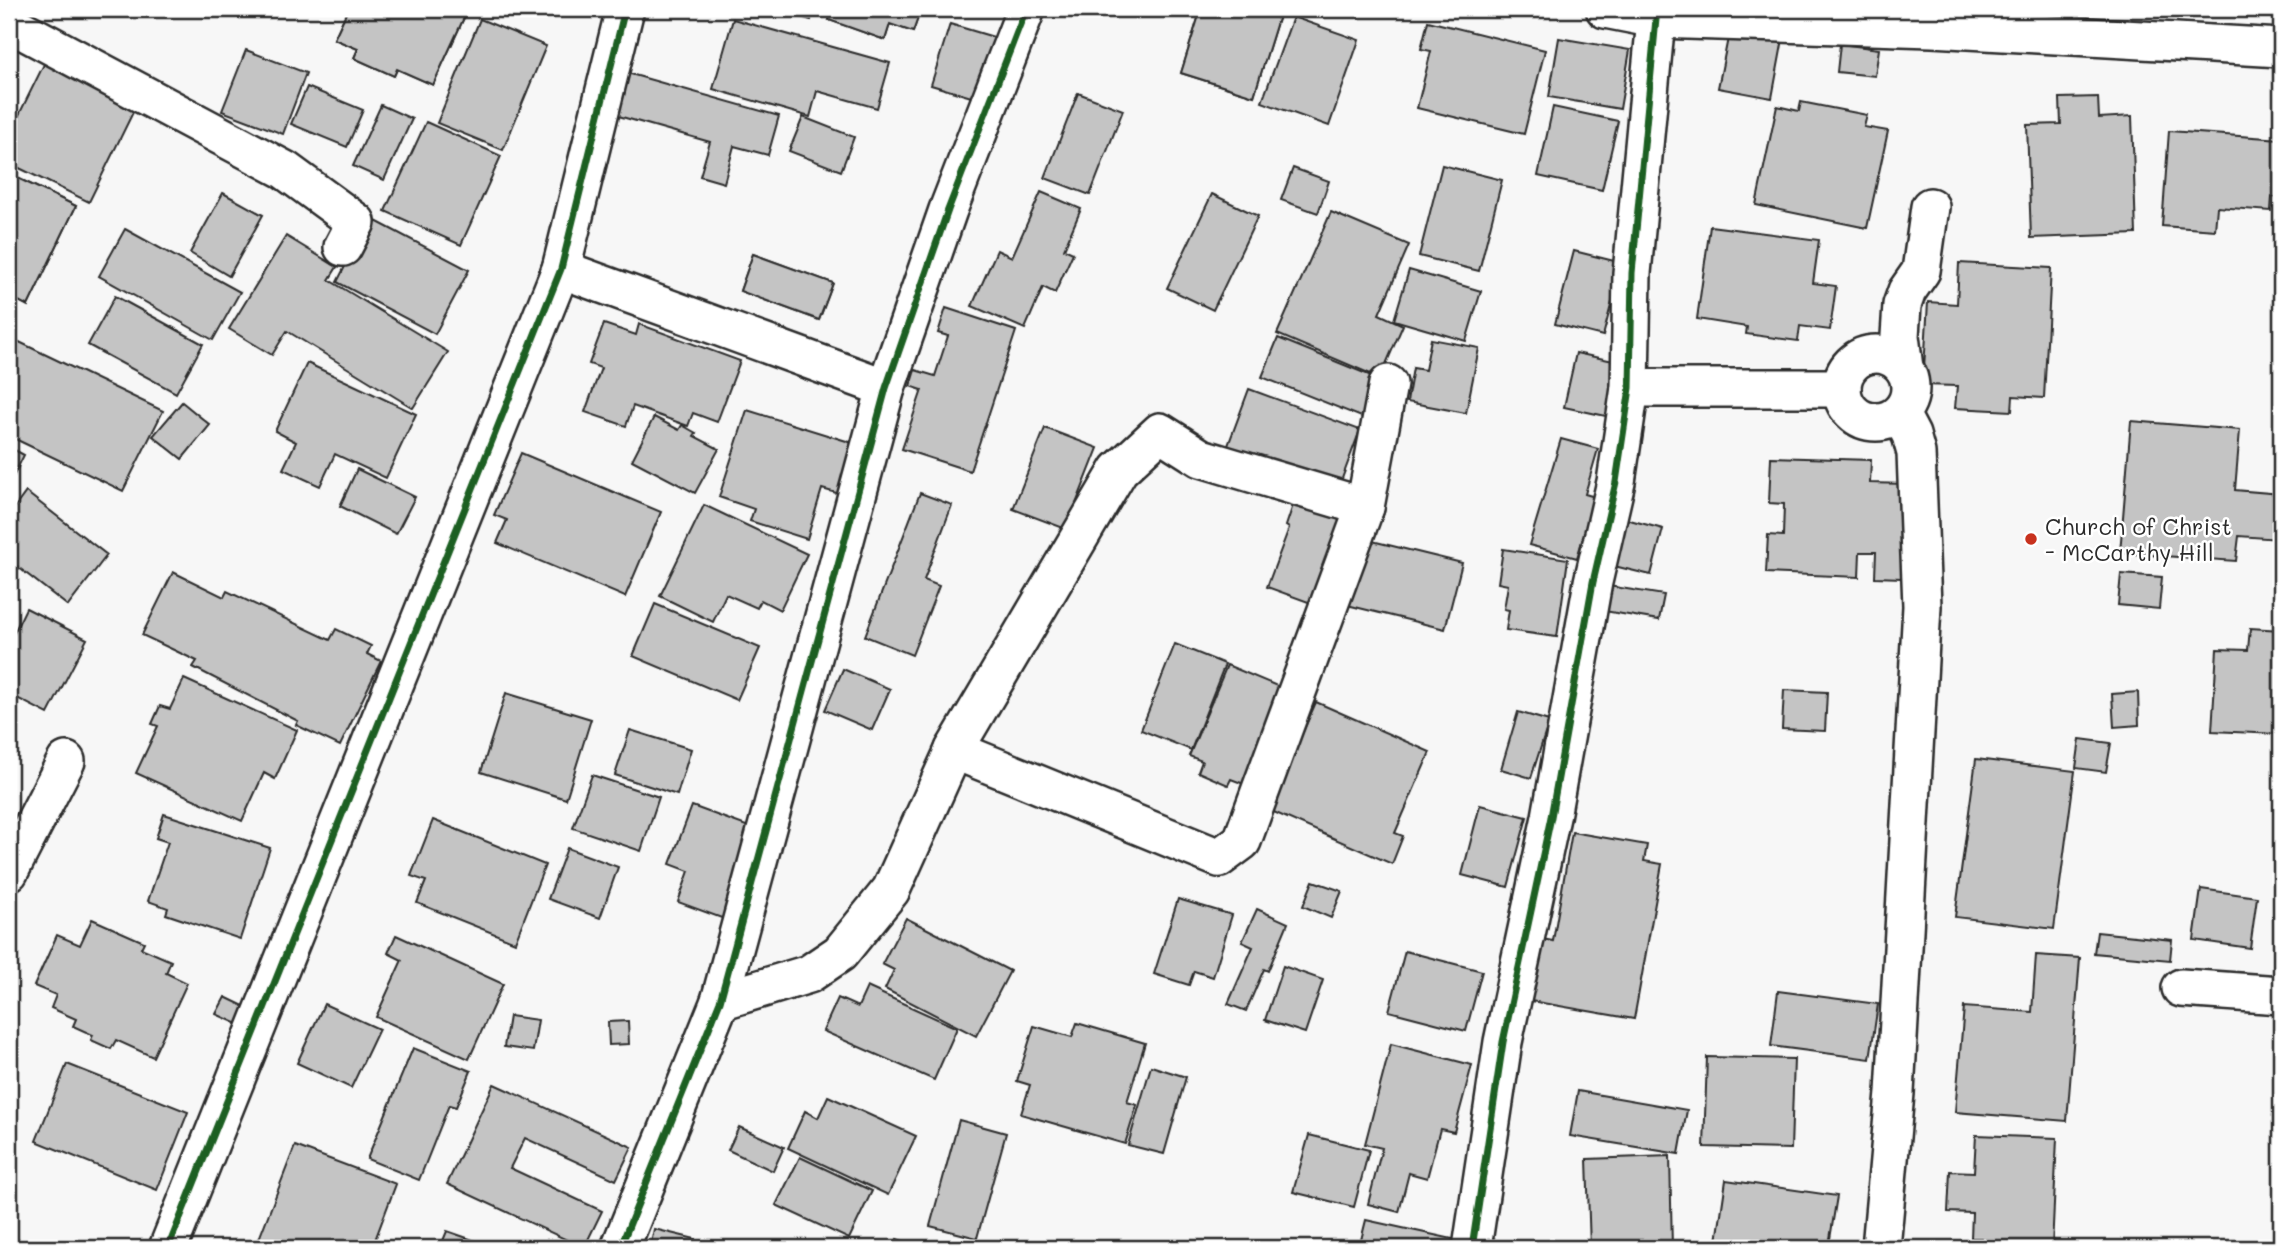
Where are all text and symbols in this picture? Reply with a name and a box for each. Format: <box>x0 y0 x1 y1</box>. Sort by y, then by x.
place label: Church of Christ - McCarthy Hill <box>2045 511 2232 567</box>
marker: Church of Christ - McCarthy Hill <box>2023 531 2039 547</box>

